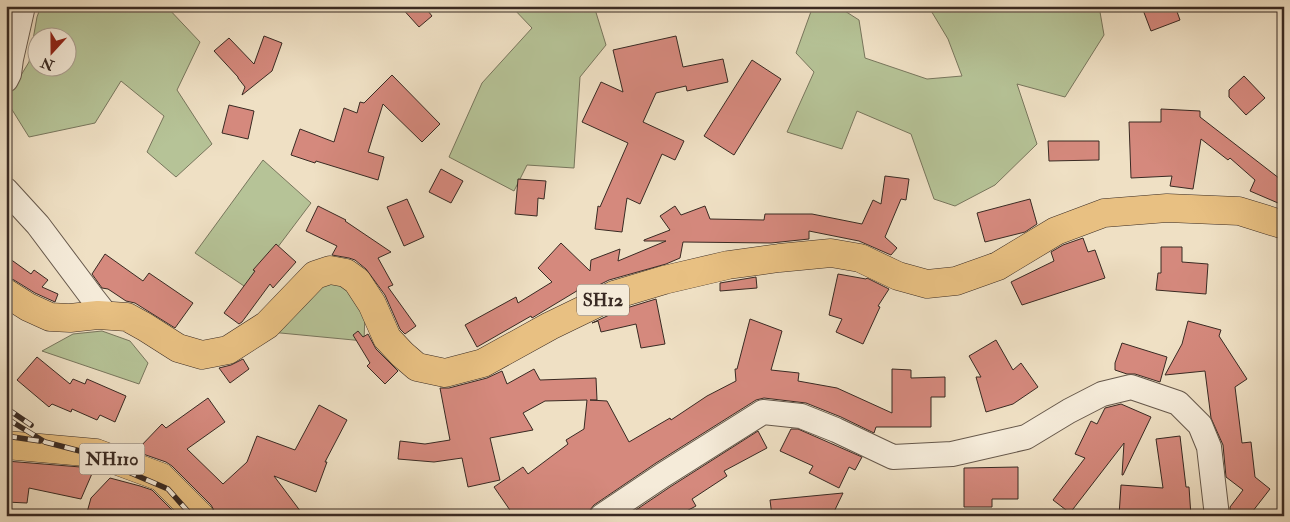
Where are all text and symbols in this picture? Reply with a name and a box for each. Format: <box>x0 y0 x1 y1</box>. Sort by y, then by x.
north arrow <box>28 28 78 78</box>
text: N <box>38 53 57 74</box>
road number: SH12 <box>577 284 629 316</box>
road number: NH110 <box>80 444 144 474</box>

